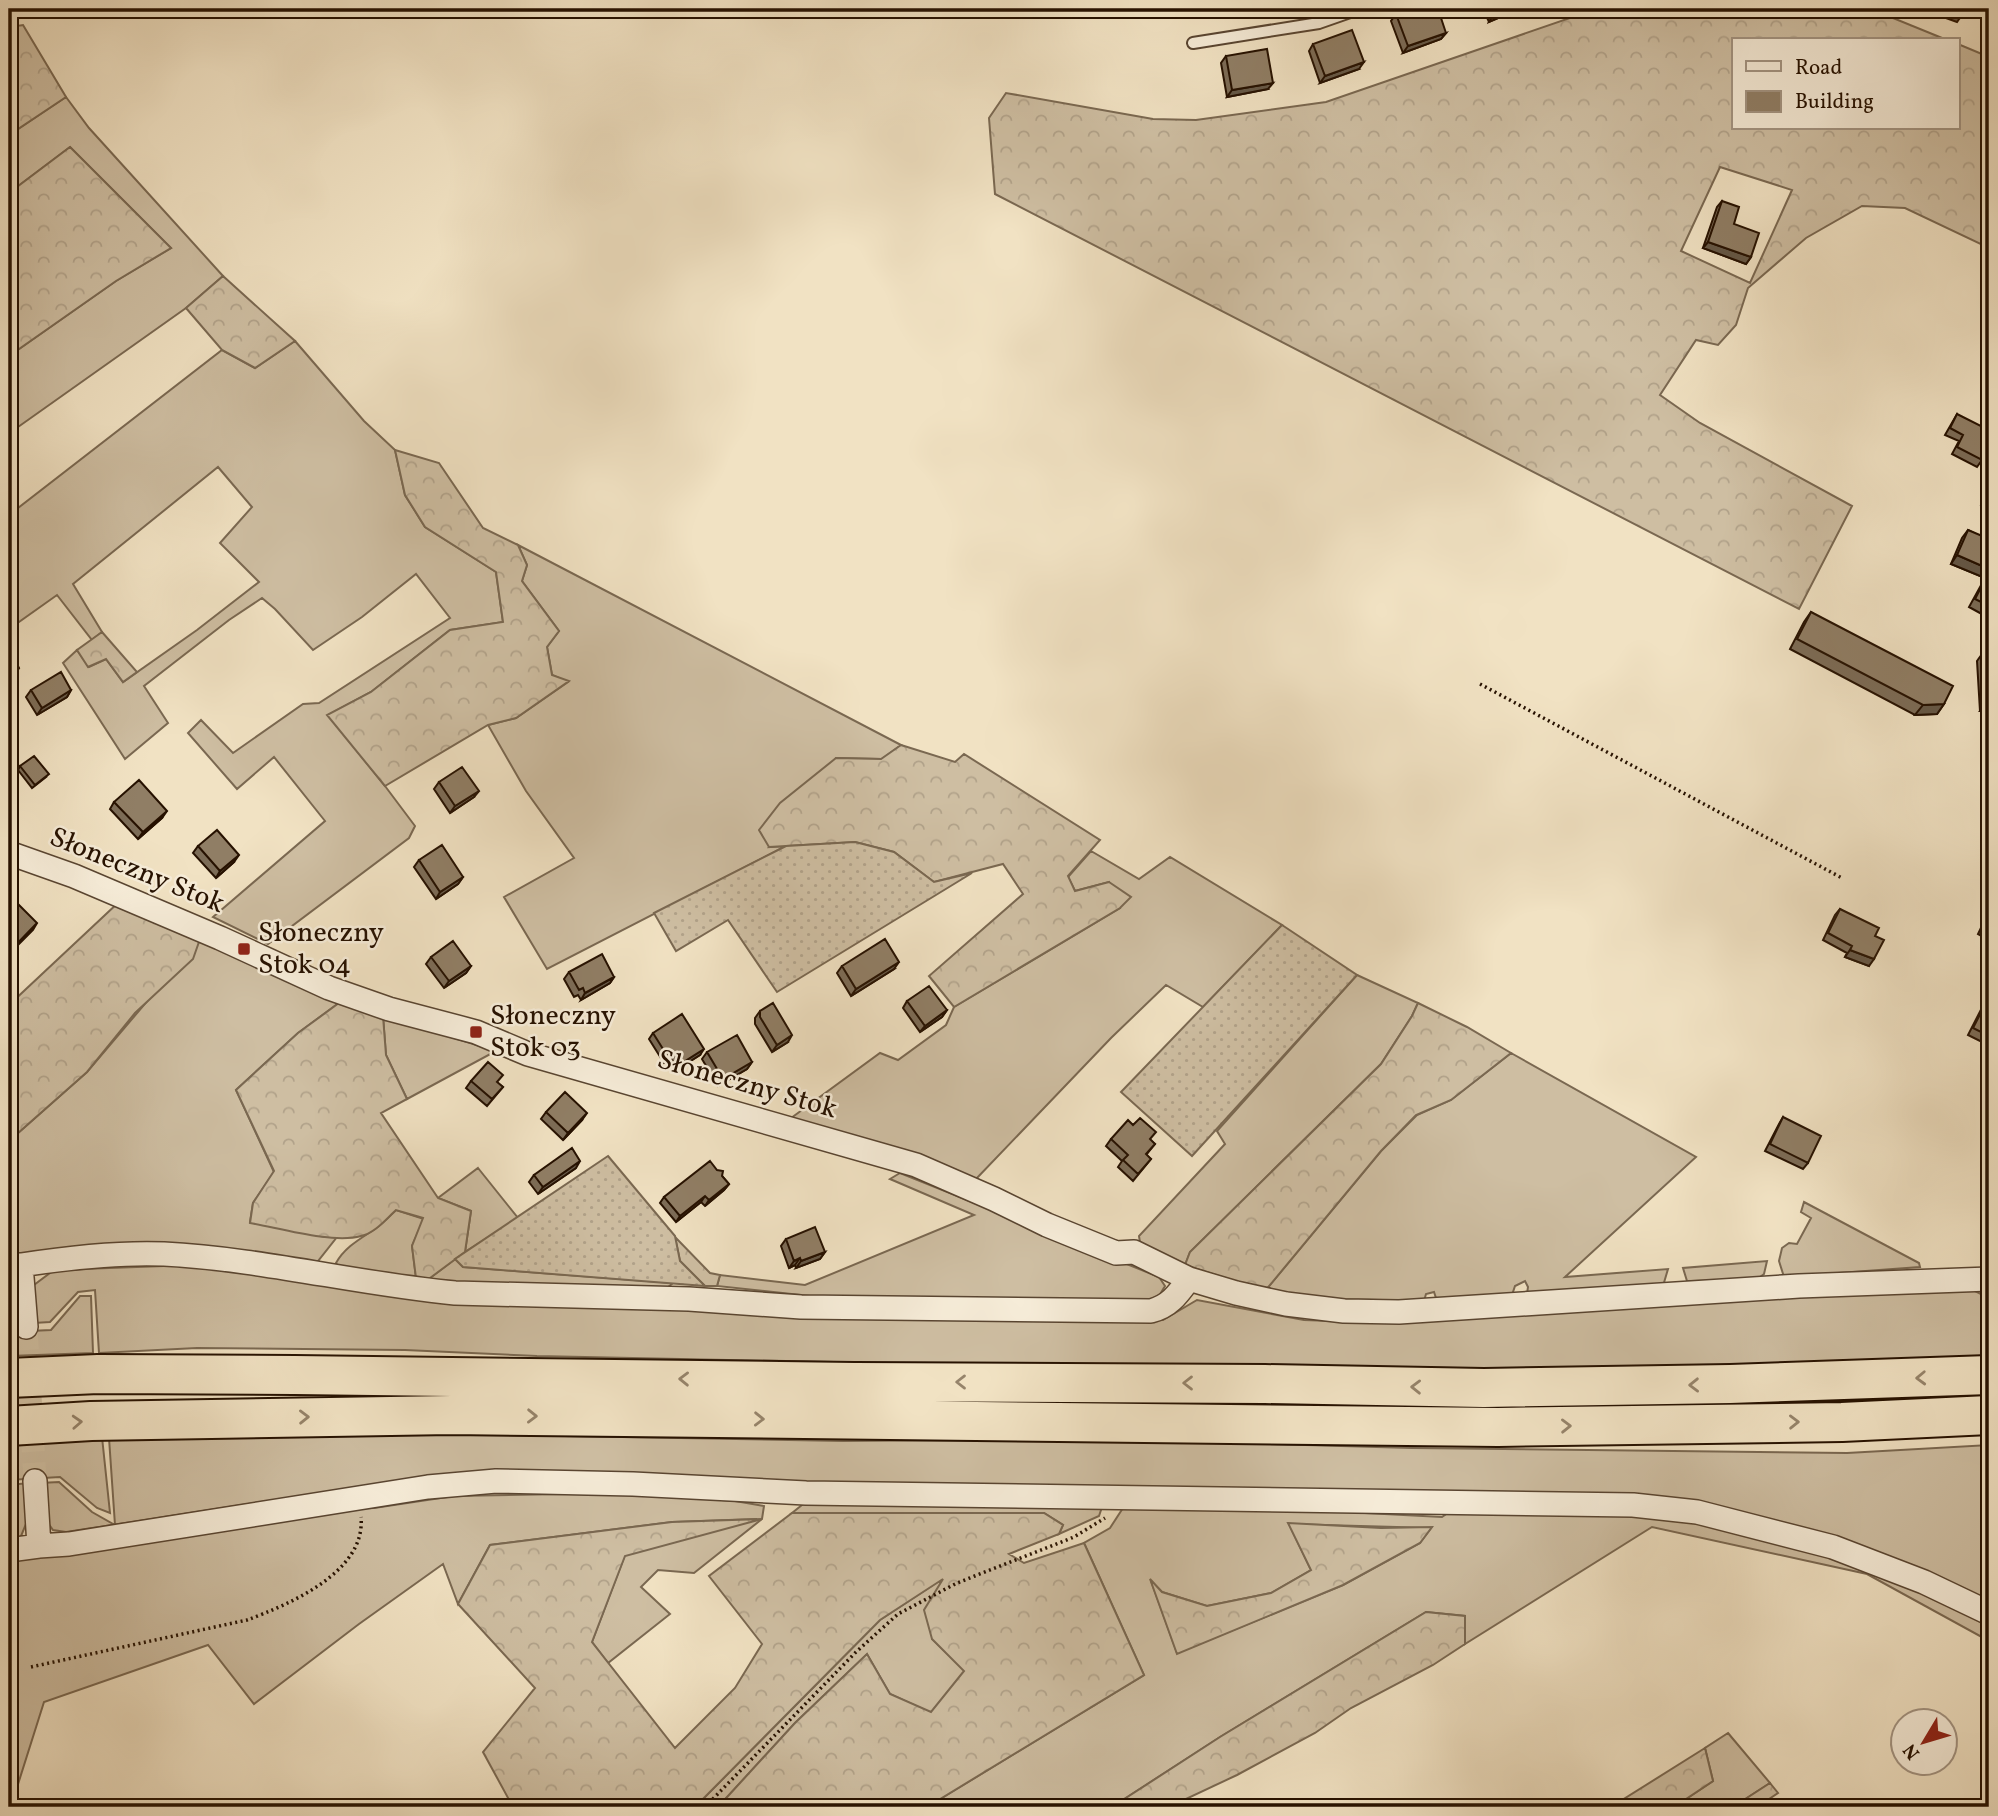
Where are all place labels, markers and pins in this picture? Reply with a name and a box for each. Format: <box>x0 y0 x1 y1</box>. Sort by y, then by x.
place label: Słoneczny Stok 04 <box>258 914 384 985</box>
marker: Słoneczny Stok 04 <box>236 941 252 957</box>
place label: Słoneczny Stok 03 <box>490 997 616 1068</box>
marker: Słoneczny Stok 03 <box>468 1024 484 1040</box>

